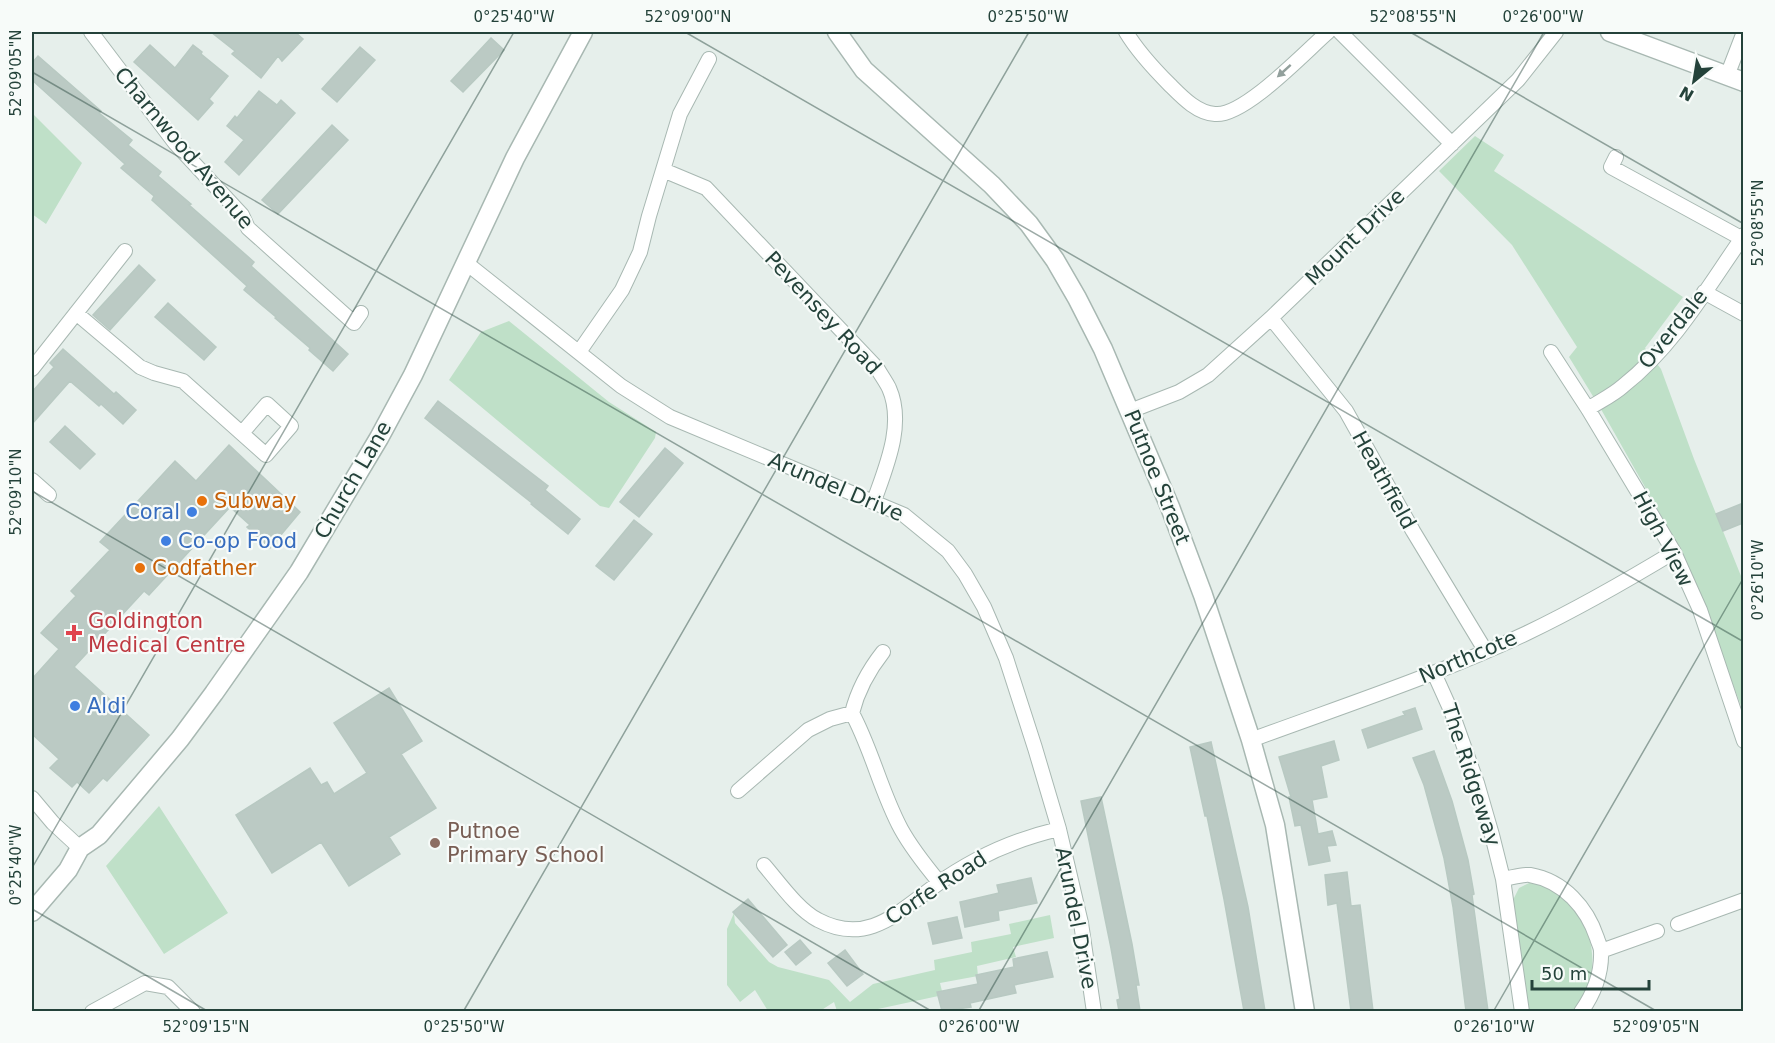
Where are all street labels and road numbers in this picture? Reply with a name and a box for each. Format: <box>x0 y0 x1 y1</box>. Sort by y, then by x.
street label: Charnwood Avenue <box>109 62 259 234</box>
street label: Mount Drive <box>1300 184 1410 290</box>
street label: Pevensey Road <box>760 247 886 379</box>
street label: Overdale <box>1634 284 1712 374</box>
street label: Putnoe Street <box>1119 406 1195 548</box>
street label: Church Lane <box>310 417 396 543</box>
street label: Heathfield <box>1347 427 1421 533</box>
street label: Arundel Drive <box>765 448 907 526</box>
street label: High View <box>1628 487 1698 591</box>
street label: Northcote <box>1415 626 1521 688</box>
street label: The Ridgeway <box>1436 700 1505 849</box>
street label: Arundel Drive <box>1050 845 1102 991</box>
street label: Corfe Road <box>881 846 991 930</box>

